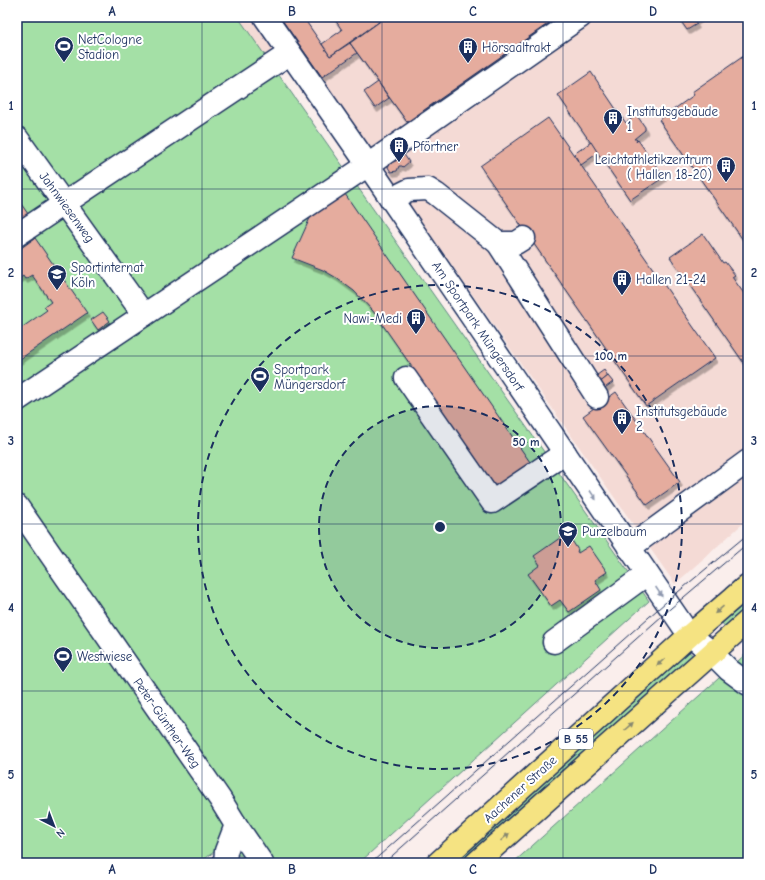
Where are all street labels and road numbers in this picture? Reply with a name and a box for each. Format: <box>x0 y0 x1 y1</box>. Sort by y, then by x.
street label: Jahnwiesenweg <box>36 169 98 245</box>
street label: Am Sportpark Müngersdorf <box>429 258 528 395</box>
street label: Peter-Günther-Weg <box>130 675 204 771</box>
road number: B 55 <box>559 729 593 749</box>
street label: Aachener Straße <box>480 752 560 826</box>

